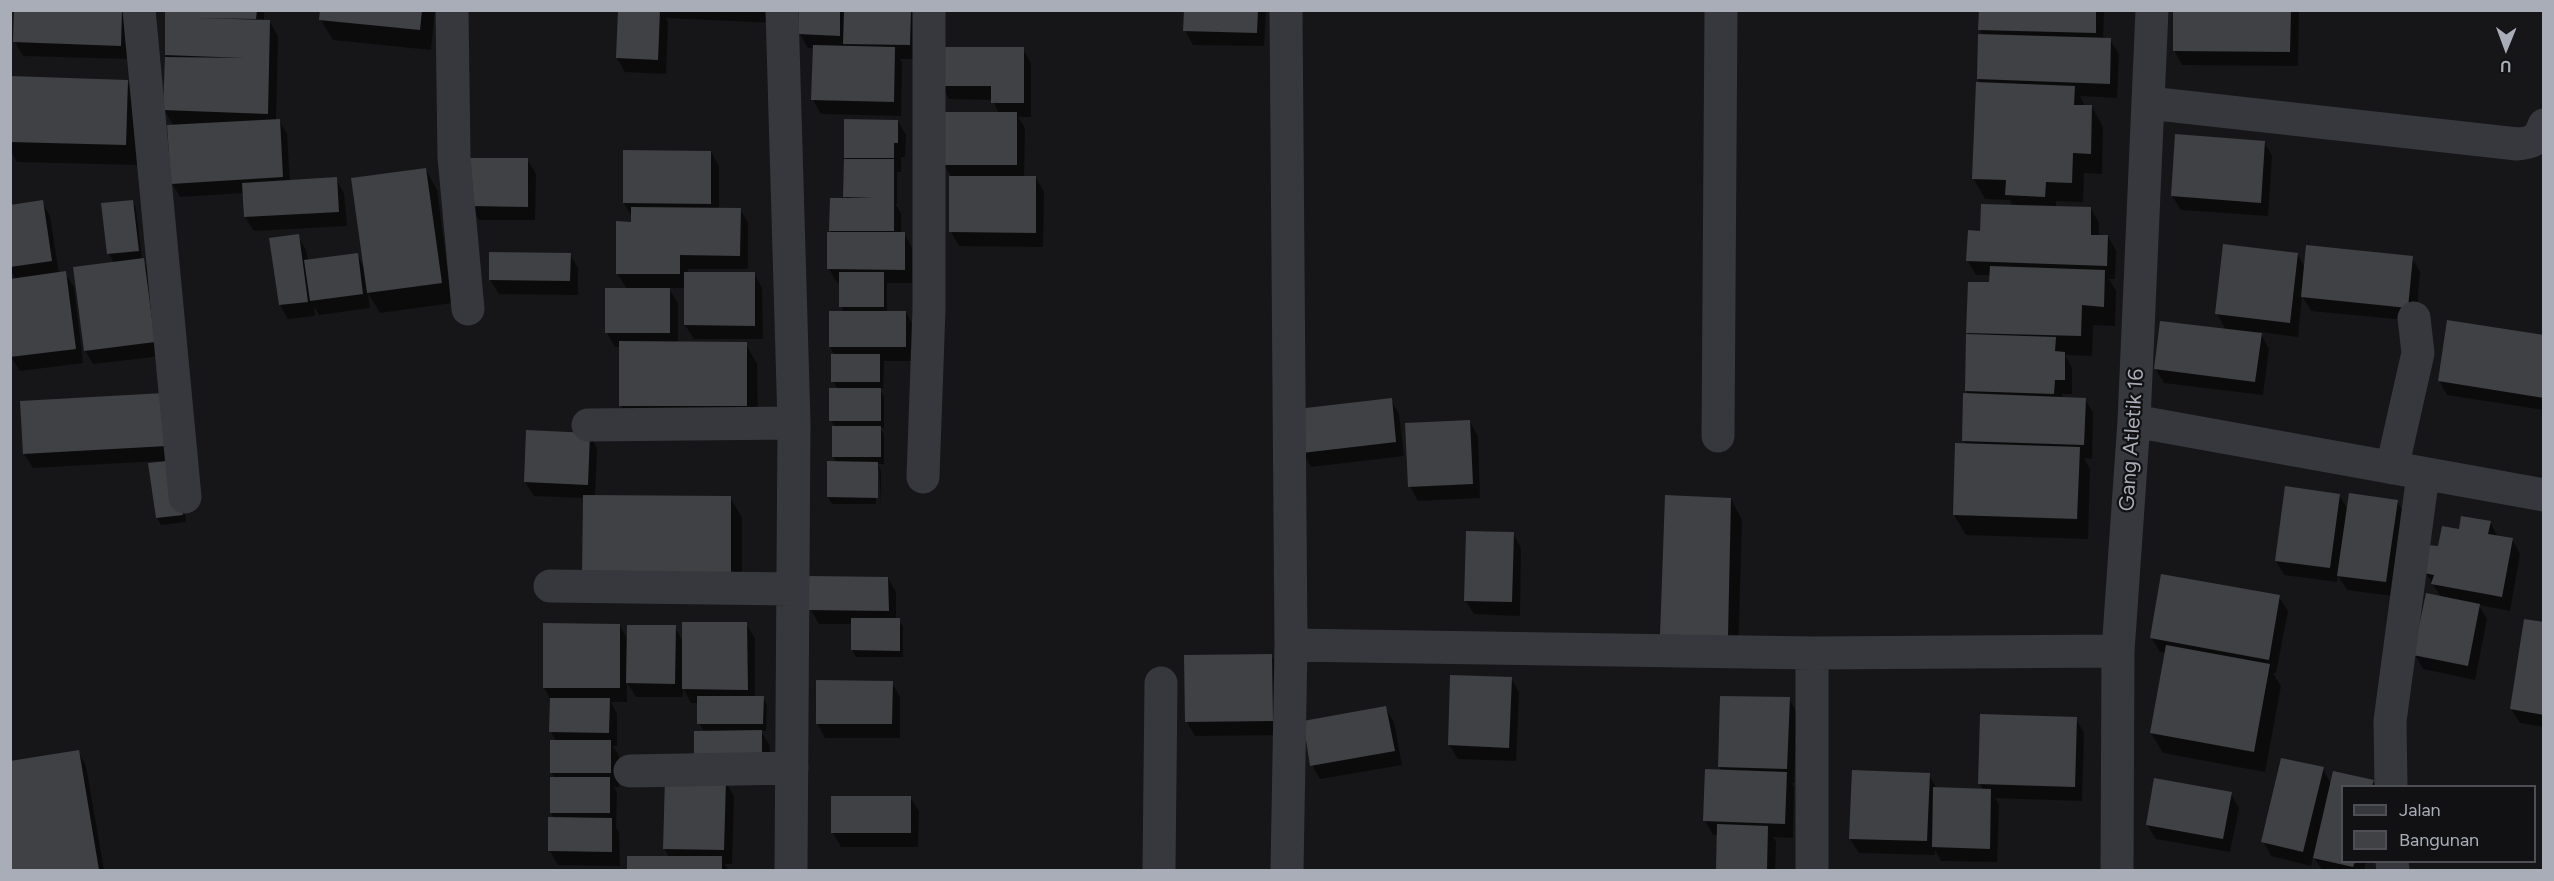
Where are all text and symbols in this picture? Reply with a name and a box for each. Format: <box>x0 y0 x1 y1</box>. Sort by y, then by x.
north arrow <box>2476 18 2536 78</box>
text: U <box>2500 57 2511 76</box>
street label: Gang Atletik 16 <box>2114 368 2150 512</box>
legend <box>2341 785 2536 863</box>
text: Jalan <box>2399 799 2441 821</box>
text: Bangunan <box>2399 829 2479 851</box>

